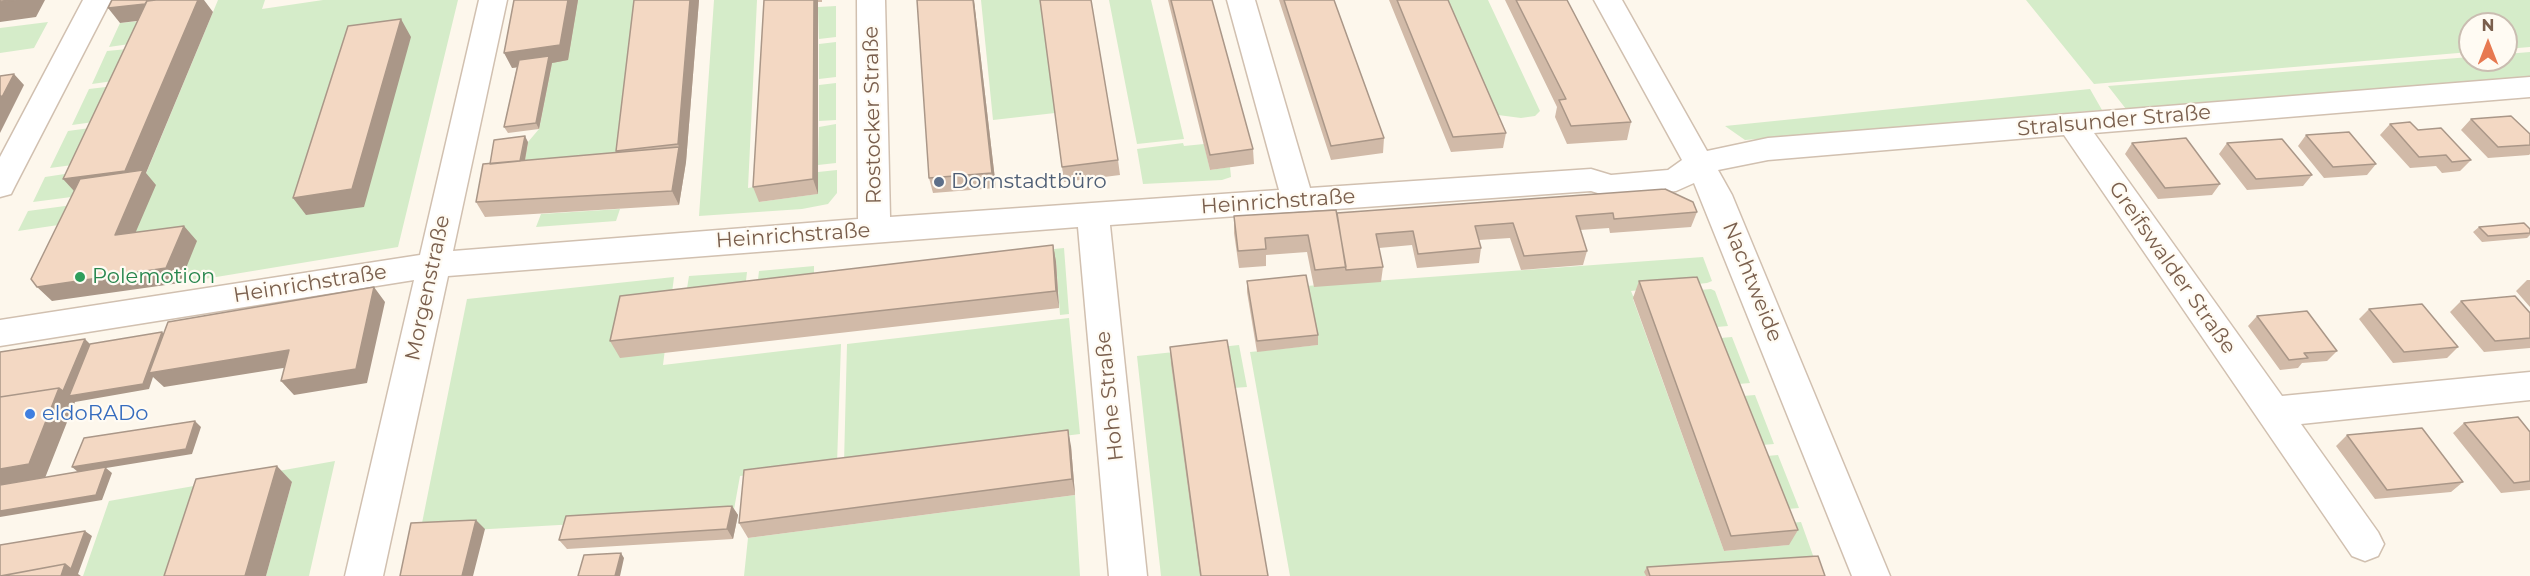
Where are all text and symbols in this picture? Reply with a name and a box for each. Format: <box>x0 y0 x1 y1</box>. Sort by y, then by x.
north arrow <box>2458 12 2518 72</box>
text: N <box>2482 16 2494 35</box>
street label: Rostocker Straße <box>859 26 887 204</box>
street label: Stralsunder Straße <box>2016 100 2212 142</box>
place label: Domstadtbüro <box>951 169 1107 195</box>
marker: Domstadtbüro <box>932 175 946 189</box>
street label: Greifswalder Straße <box>2103 177 2241 359</box>
street label: Heinrichstraße <box>1200 184 1356 220</box>
street label: Morgenstraße <box>400 213 456 363</box>
street label: Heinrichstraße <box>715 218 871 254</box>
street label: Nachtweide <box>1717 218 1787 346</box>
street label: Heinrichstraße <box>232 259 388 309</box>
place label: Polemotion <box>92 264 215 290</box>
marker: Polemotion <box>73 270 87 284</box>
street label: Hohe Straße <box>1091 330 1129 462</box>
place label: eldoRADo <box>42 401 148 427</box>
marker: eldoRADo <box>23 407 37 421</box>

